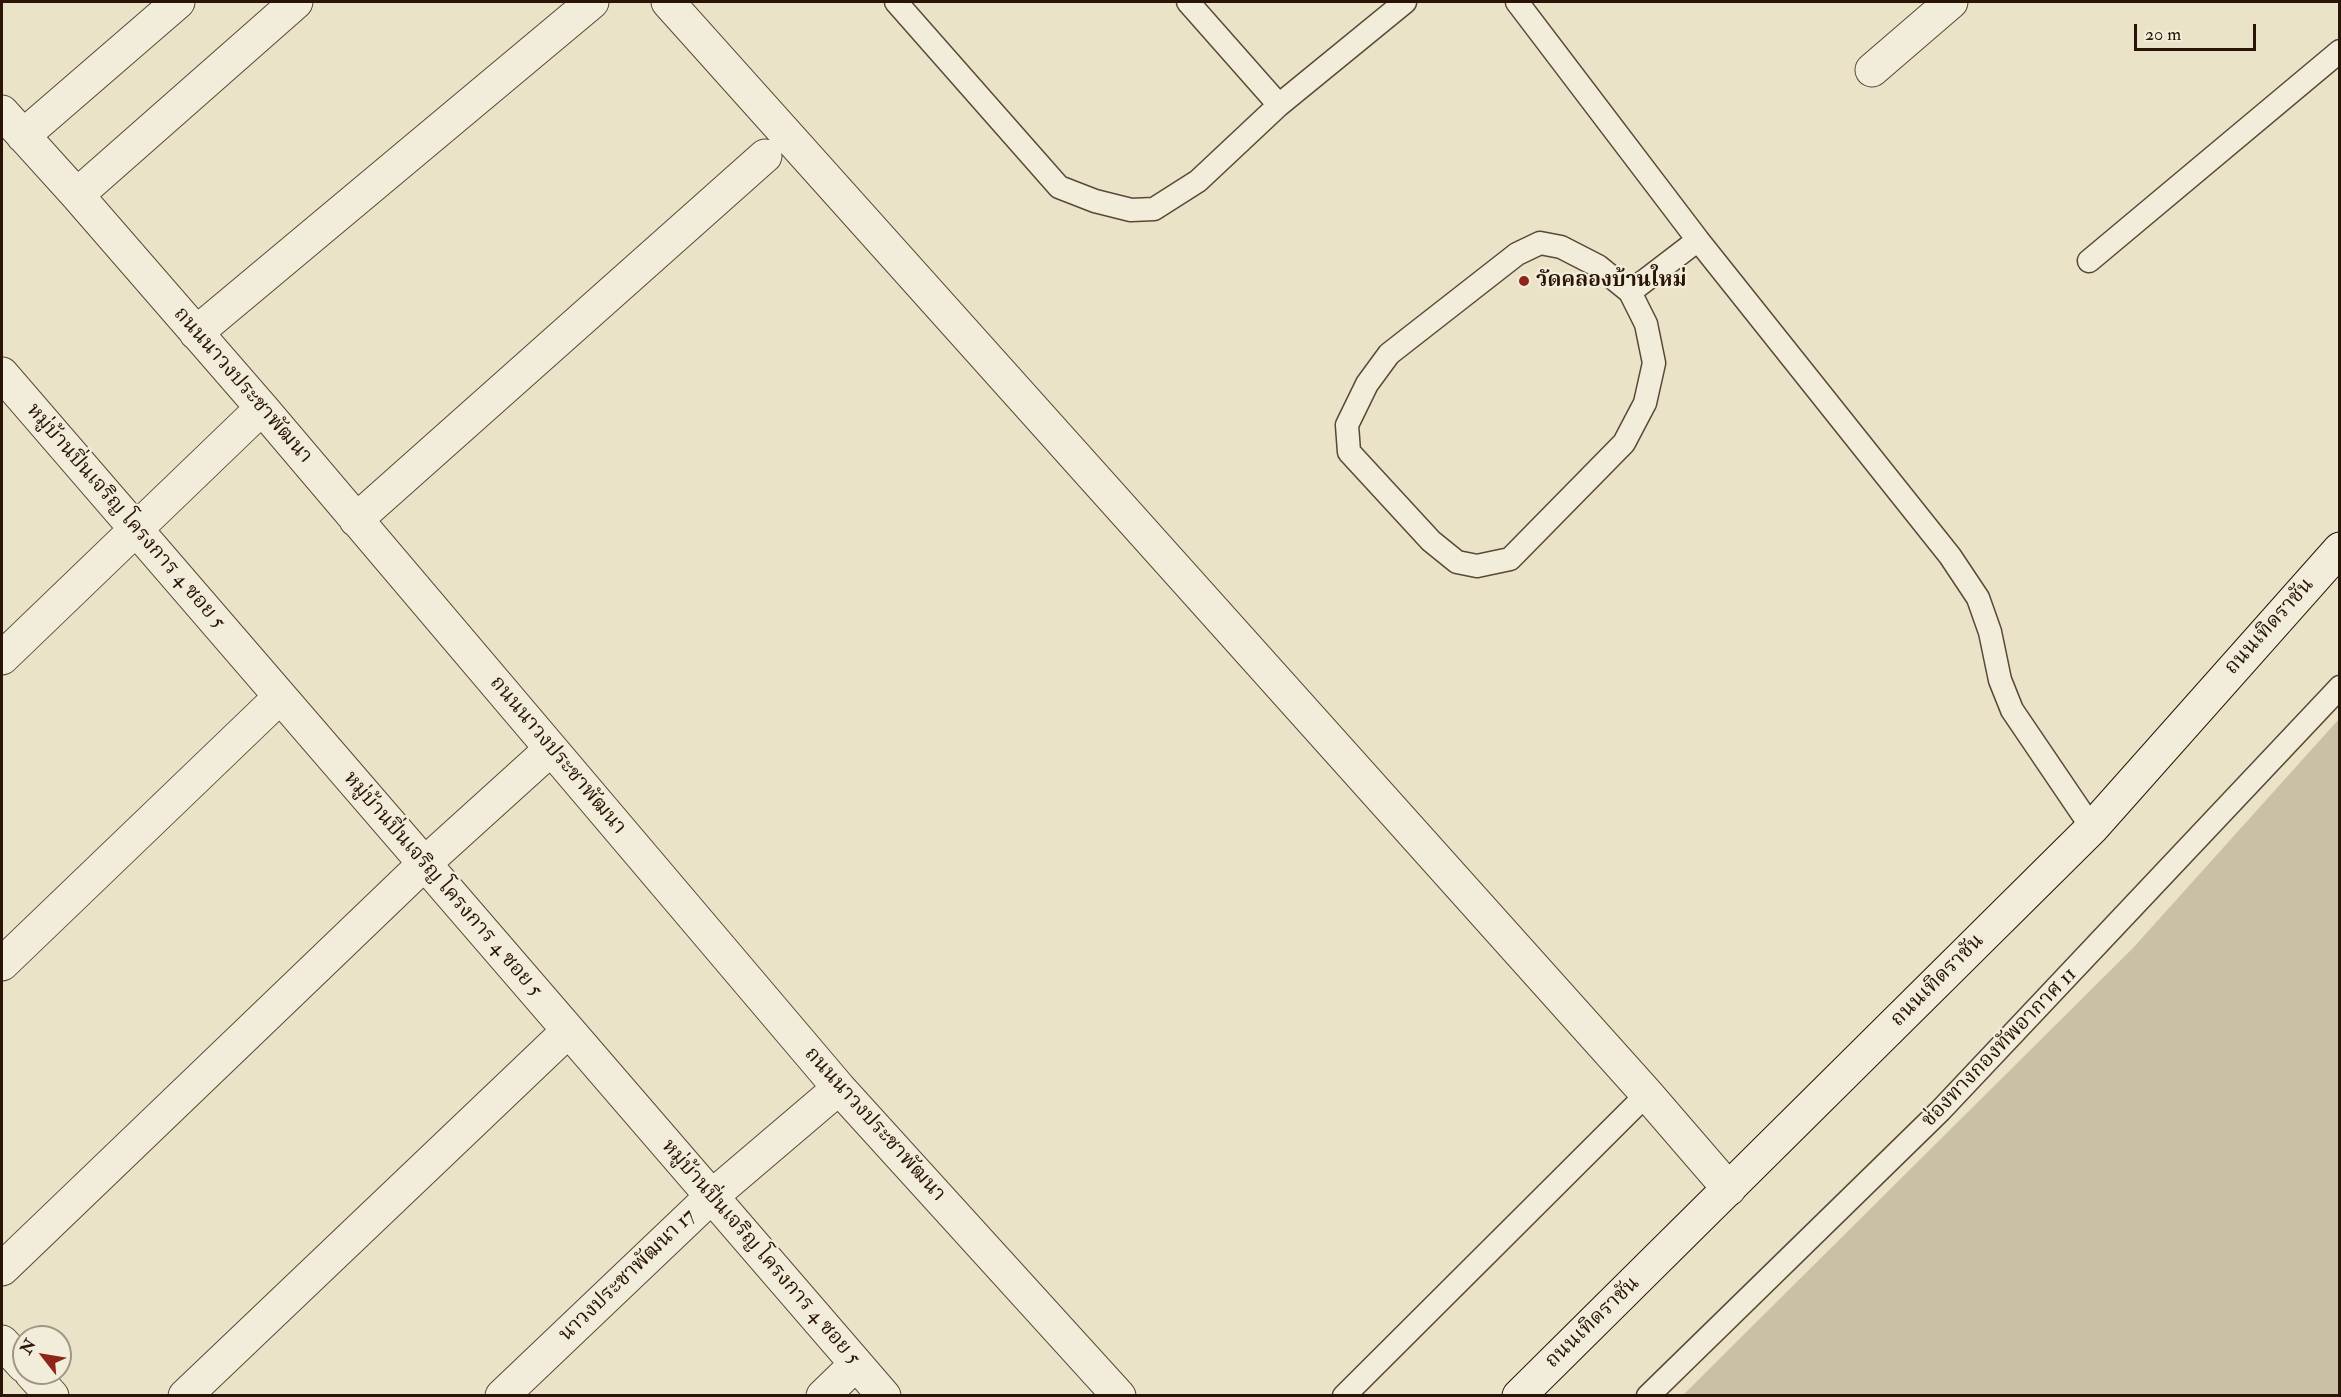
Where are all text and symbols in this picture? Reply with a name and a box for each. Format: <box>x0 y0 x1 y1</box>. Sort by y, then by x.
scale bar <box>2137 12 2258 50</box>
text: 20 m <box>2145 23 2181 46</box>
place label: วัดคลองบ้านใหม่ <box>1536 268 1686 294</box>
marker: วัดคลองบ้านใหม่ <box>1517 274 1531 288</box>
street label: ถนนนาวงประชาพัฒนา <box>167 303 317 469</box>
street label: หมู่บ้านปิ่นเจริญ โครงการ 4 ซอย 5 <box>20 399 230 635</box>
street label: ถนนเทิดราชัน <box>2220 573 2320 681</box>
street label: ถนนนาวงประชาพัฒนา <box>483 672 631 840</box>
street label: หมู่บ้านปิ่นเจริญ โครงการ 4 ซอย 5 <box>337 767 547 1003</box>
street label: ถนนเทิดราชัน <box>1886 929 1990 1033</box>
street label: ช่องทางกองทัพอากาศ 11 <box>1917 963 2083 1133</box>
street label: ถนนนาวงประชาพัฒนา <box>798 1043 950 1207</box>
street label: หมู่บ้านปิ่นเจริญ โครงการ 4 ซอย 5 <box>655 1135 865 1371</box>
street label: นาวงประชาพัฒนา 17 <box>554 1204 702 1348</box>
street label: ถนนเทิดราชัน <box>1541 1272 1645 1374</box>
north arrow <box>12 1325 72 1385</box>
text: N <box>16 1335 41 1358</box>

